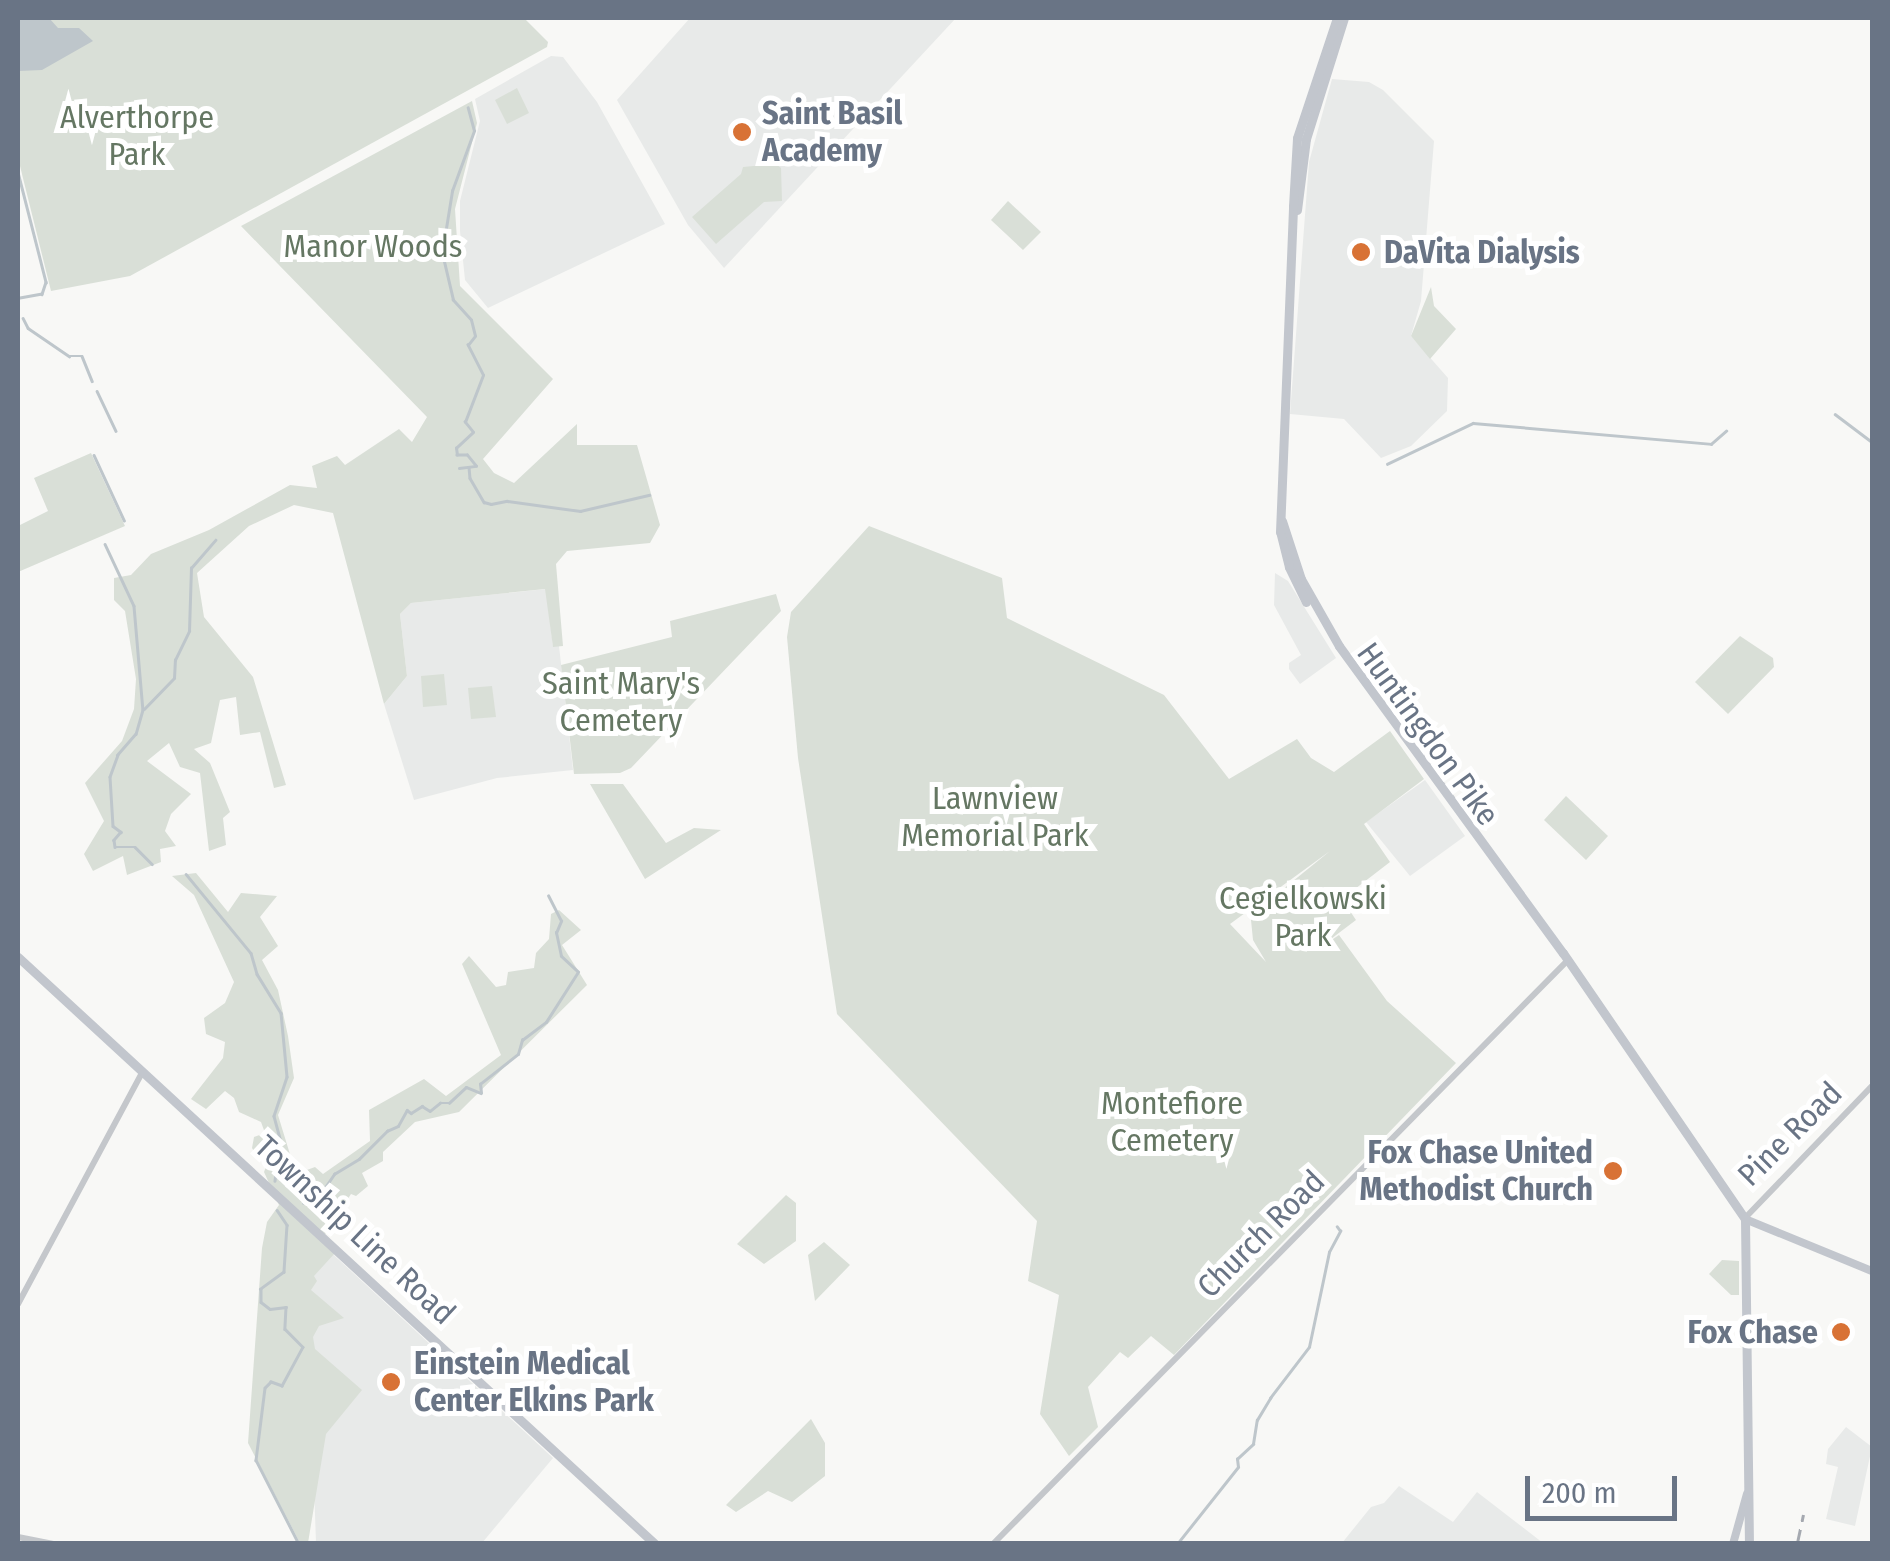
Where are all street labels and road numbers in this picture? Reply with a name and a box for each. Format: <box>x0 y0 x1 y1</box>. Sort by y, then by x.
street label: Huntingdon Pike <box>1349 635 1507 833</box>
street label: Pine Road <box>1730 1074 1850 1194</box>
street label: Township Line Road <box>247 1127 463 1333</box>
street label: Church Road <box>1189 1162 1333 1306</box>

